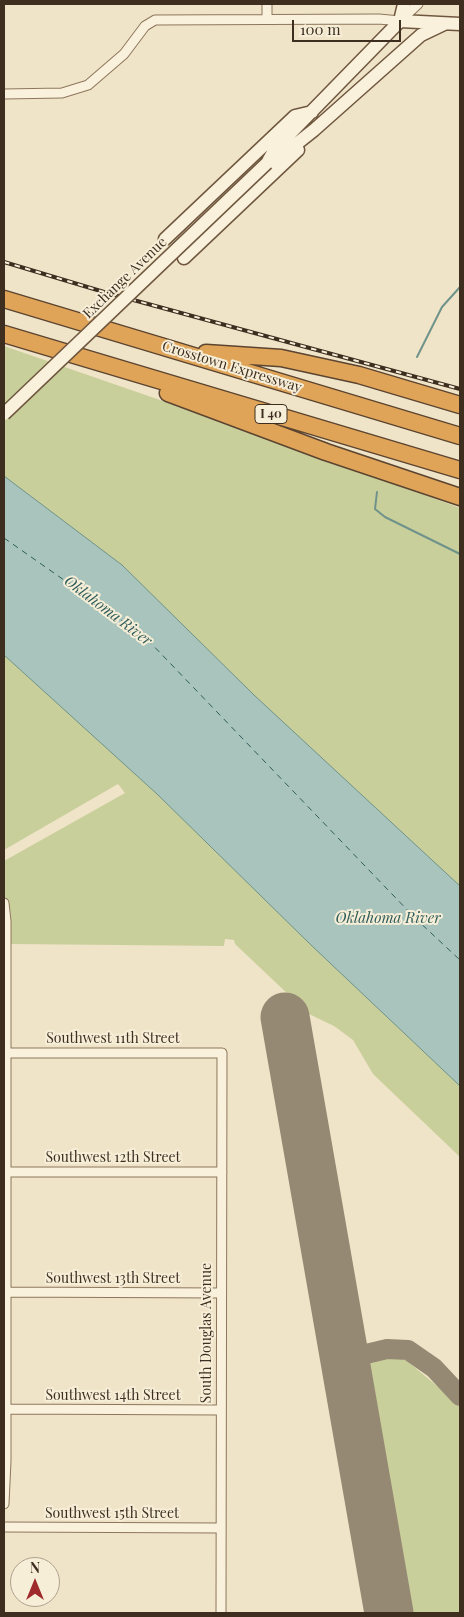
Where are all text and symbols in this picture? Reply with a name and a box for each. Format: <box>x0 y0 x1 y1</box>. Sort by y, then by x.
scale bar <box>294 10 403 42</box>
text: 100 m <box>300 19 341 39</box>
street label: Exchange Avenue <box>80 234 170 322</box>
street label: Crosstown Expressway <box>160 338 304 396</box>
road number: I 40 <box>255 404 287 424</box>
water label: Oklahoma River <box>61 572 155 650</box>
water label: Oklahoma River <box>335 909 441 927</box>
street label: Southwest 11th Street <box>46 1031 180 1047</box>
street label: Southwest 12th Street <box>45 1150 181 1166</box>
street label: South Douglas Avenue <box>199 1263 215 1403</box>
street label: Southwest 13th Street <box>46 1271 180 1287</box>
street label: Southwest 14th Street <box>45 1388 181 1404</box>
street label: Southwest 15th Street <box>45 1506 179 1522</box>
north arrow <box>10 1557 60 1607</box>
text: N <box>30 1558 40 1577</box>

